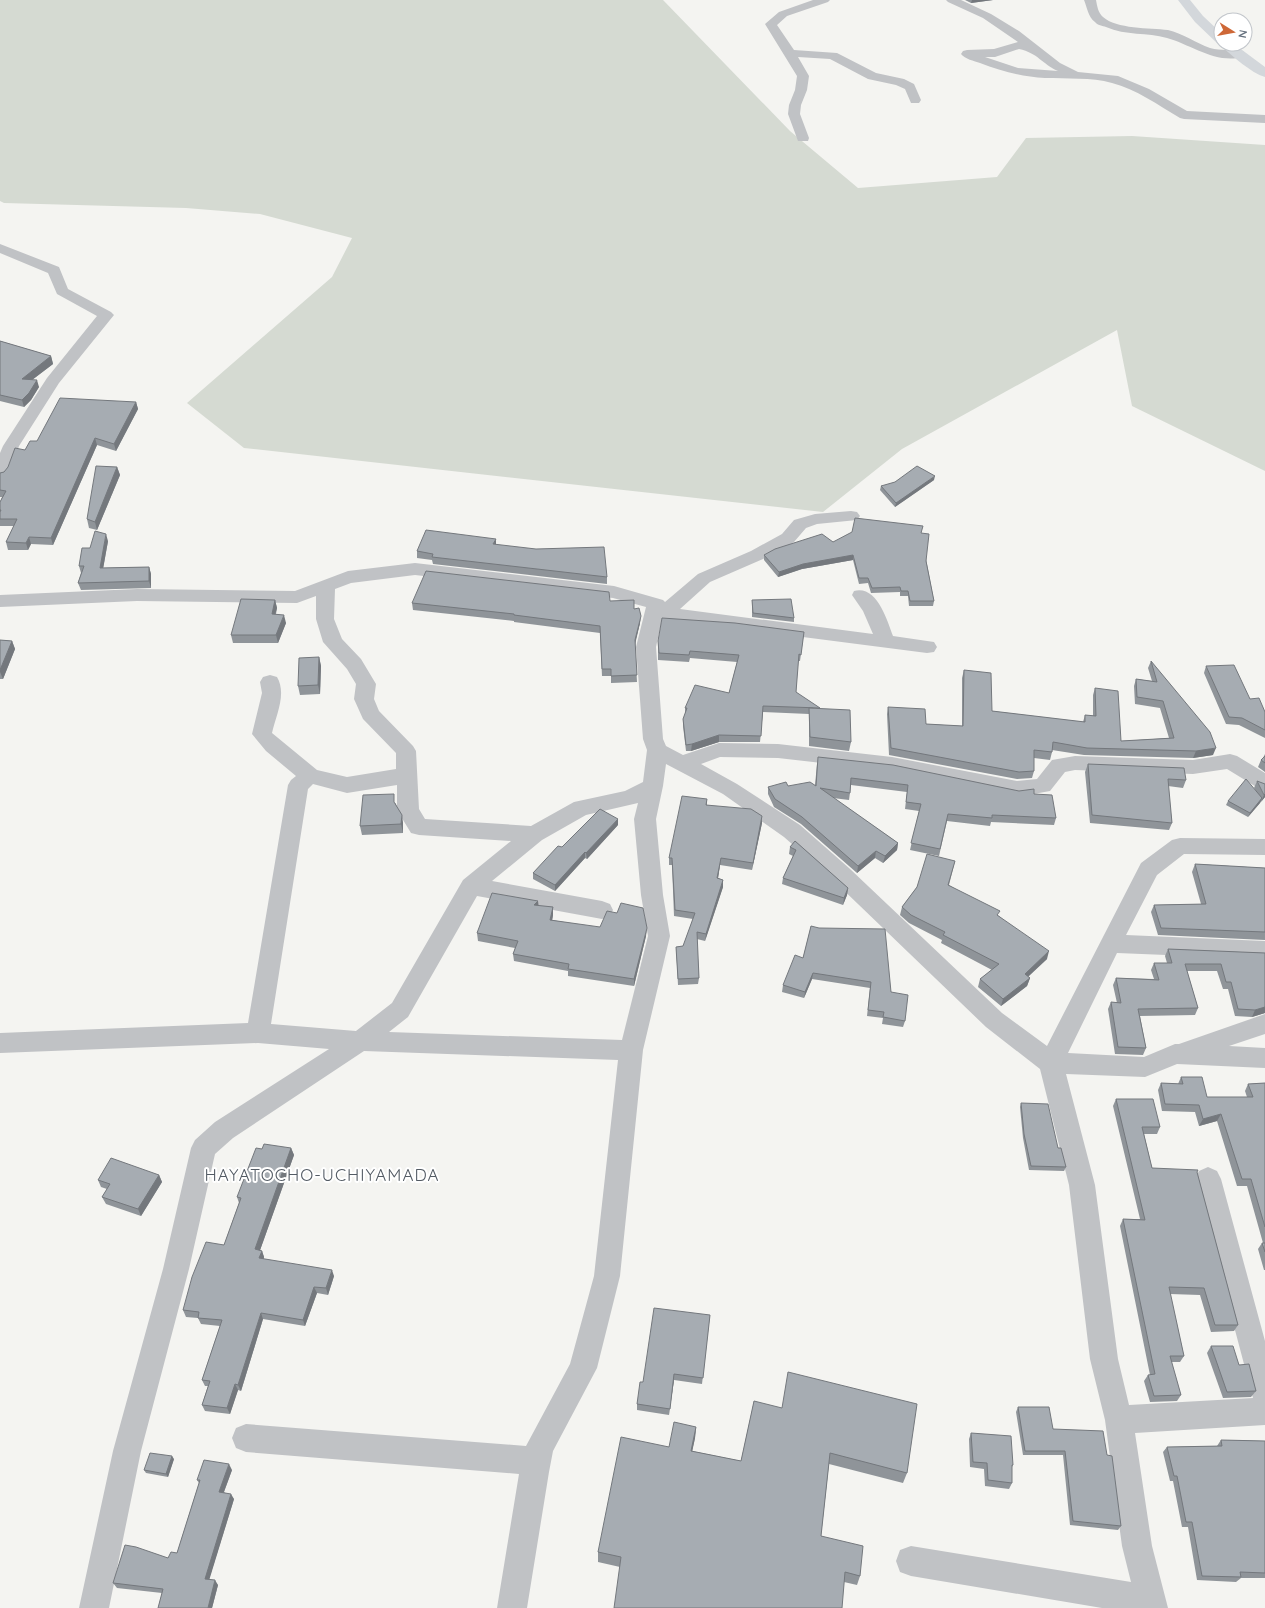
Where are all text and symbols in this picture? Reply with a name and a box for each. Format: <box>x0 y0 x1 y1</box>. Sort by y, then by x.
north arrow <box>1213 12 1253 52</box>
text: N <box>1235 29 1250 39</box>
district label: HAYATOCHO-UCHIYAMADA <box>204 1164 440 1185</box>

